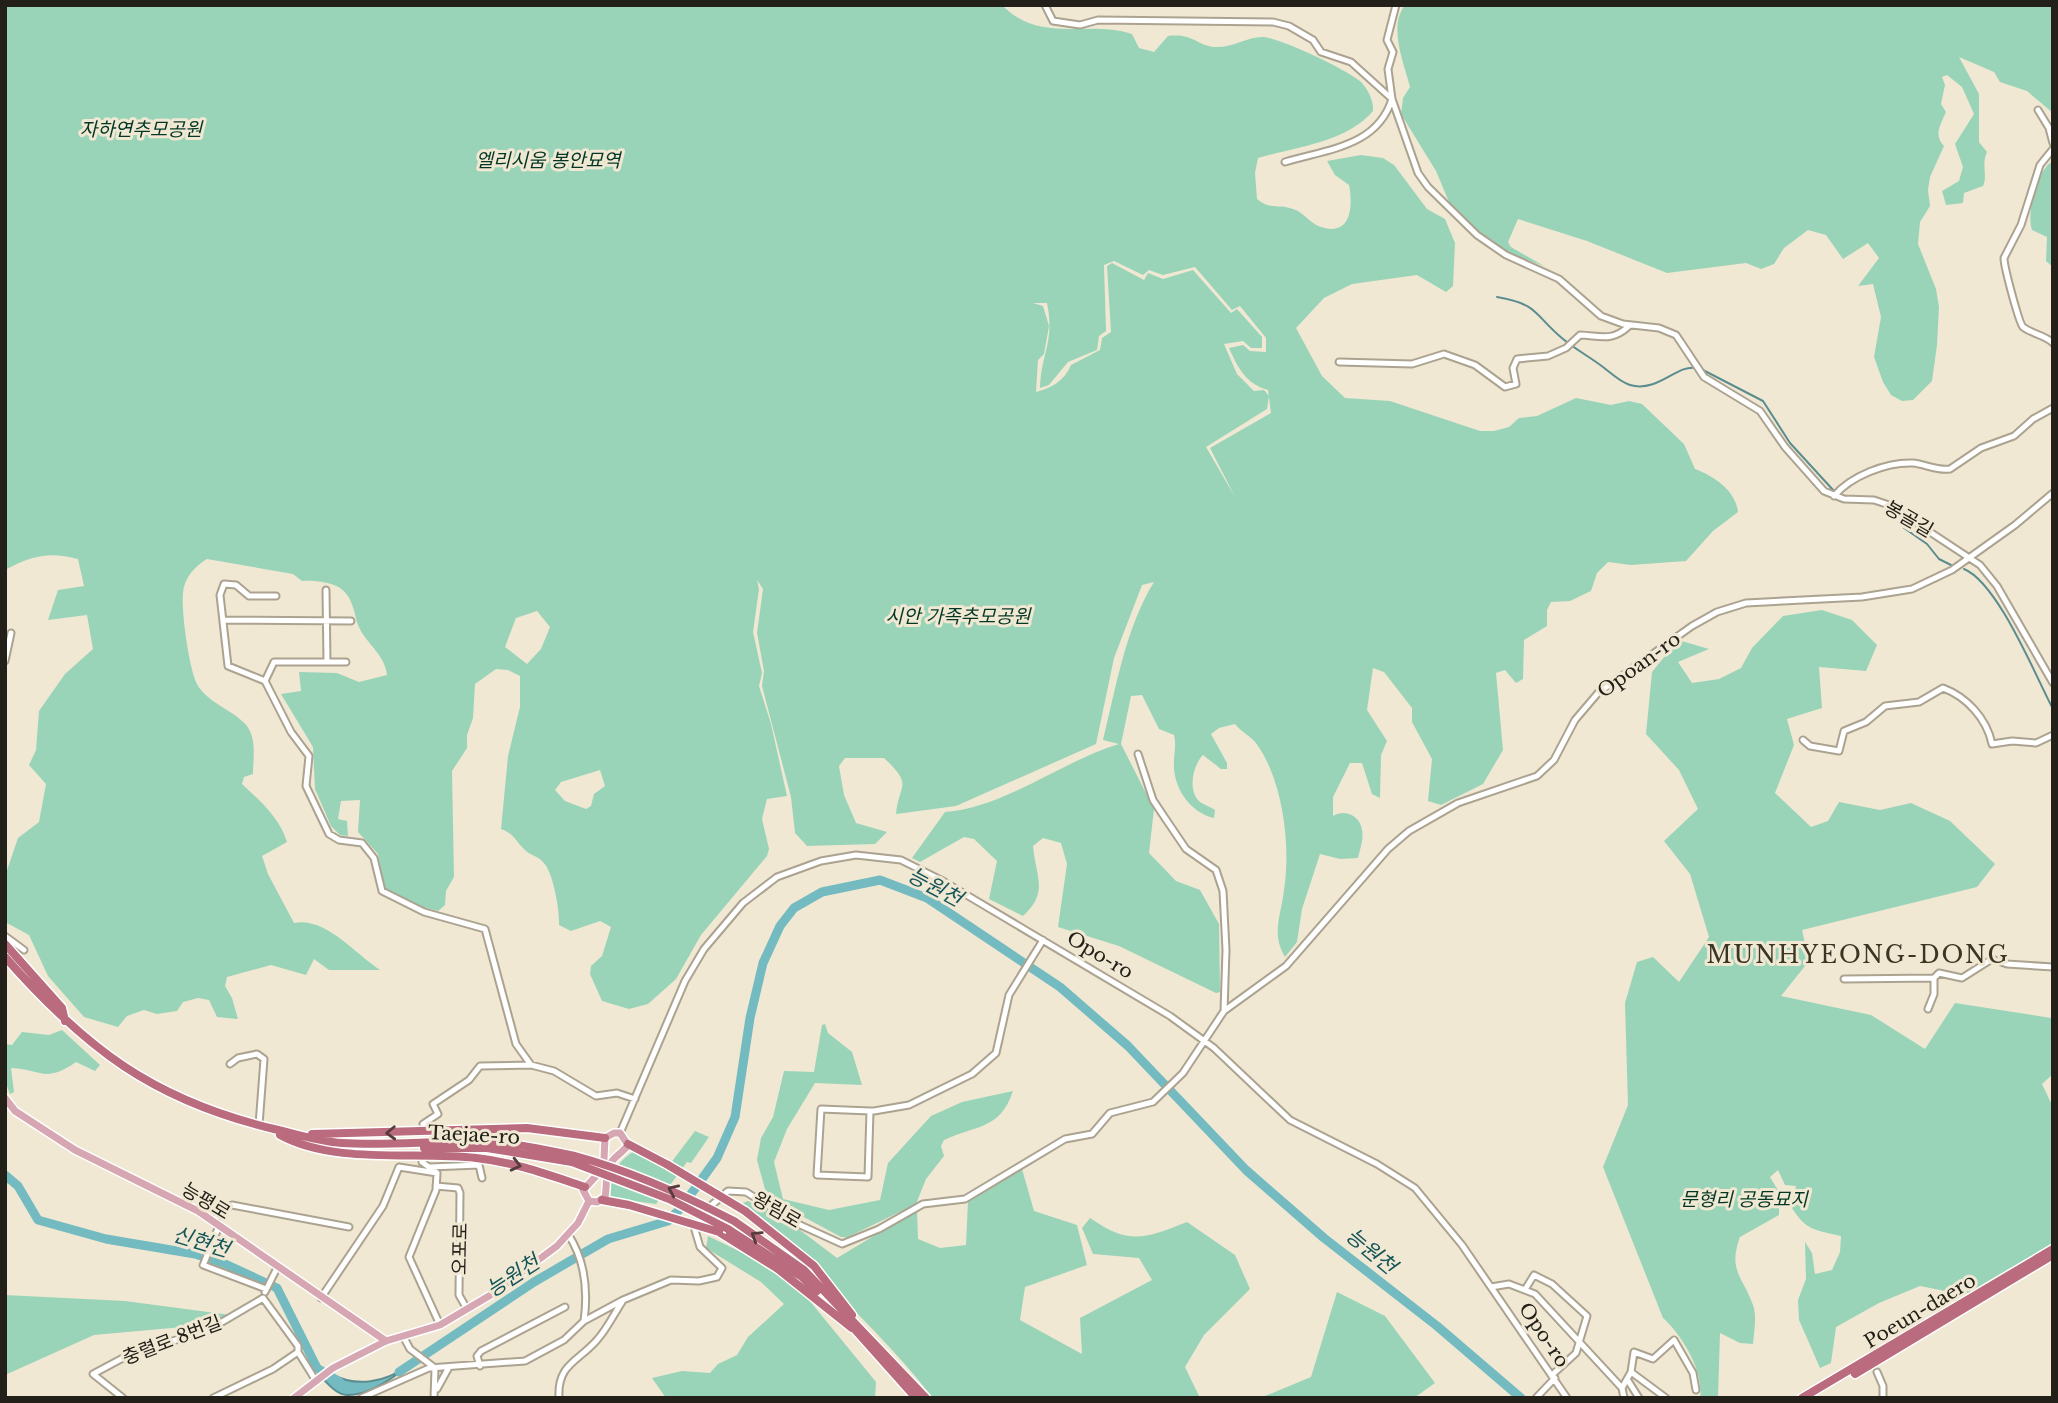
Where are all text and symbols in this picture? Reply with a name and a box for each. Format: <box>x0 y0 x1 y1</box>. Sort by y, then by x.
park label: 자하연추모공원 <box>80 118 204 141</box>
park label: 엘리시움 봉안묘역 <box>475 149 623 172</box>
street label: 봉골길 <box>1881 496 1937 542</box>
park label: 시안 가족추모공원 <box>885 605 1032 628</box>
street label: Opoan-ro <box>1593 627 1685 703</box>
water label: 능원천 <box>903 862 969 913</box>
street label: Opo-ro <box>1063 926 1137 984</box>
district label: MUNHYEONG-DONG <box>1706 941 2010 969</box>
street label: Taejae-ro <box>427 1121 521 1149</box>
one-way arrow <box>385 1126 396 1141</box>
one-way arrow <box>510 1157 522 1171</box>
street label: 능평로 <box>178 1178 234 1224</box>
one-way arrow <box>668 1184 680 1198</box>
street label: 왕림로 <box>749 1187 805 1233</box>
park label: 문형리 공동묘지 <box>1680 1188 1809 1211</box>
water label: 신현천 <box>169 1221 235 1264</box>
water label: 능원천 <box>1340 1222 1404 1281</box>
street label: 오포로 <box>448 1223 472 1275</box>
one-way arrow <box>751 1231 764 1244</box>
water label: 능원천 <box>482 1248 547 1303</box>
street label: Poeun-daero <box>1860 1269 1980 1353</box>
street label: Opo-ro <box>1514 1298 1574 1372</box>
street label: 충렬로 8번길 <box>119 1311 225 1369</box>

